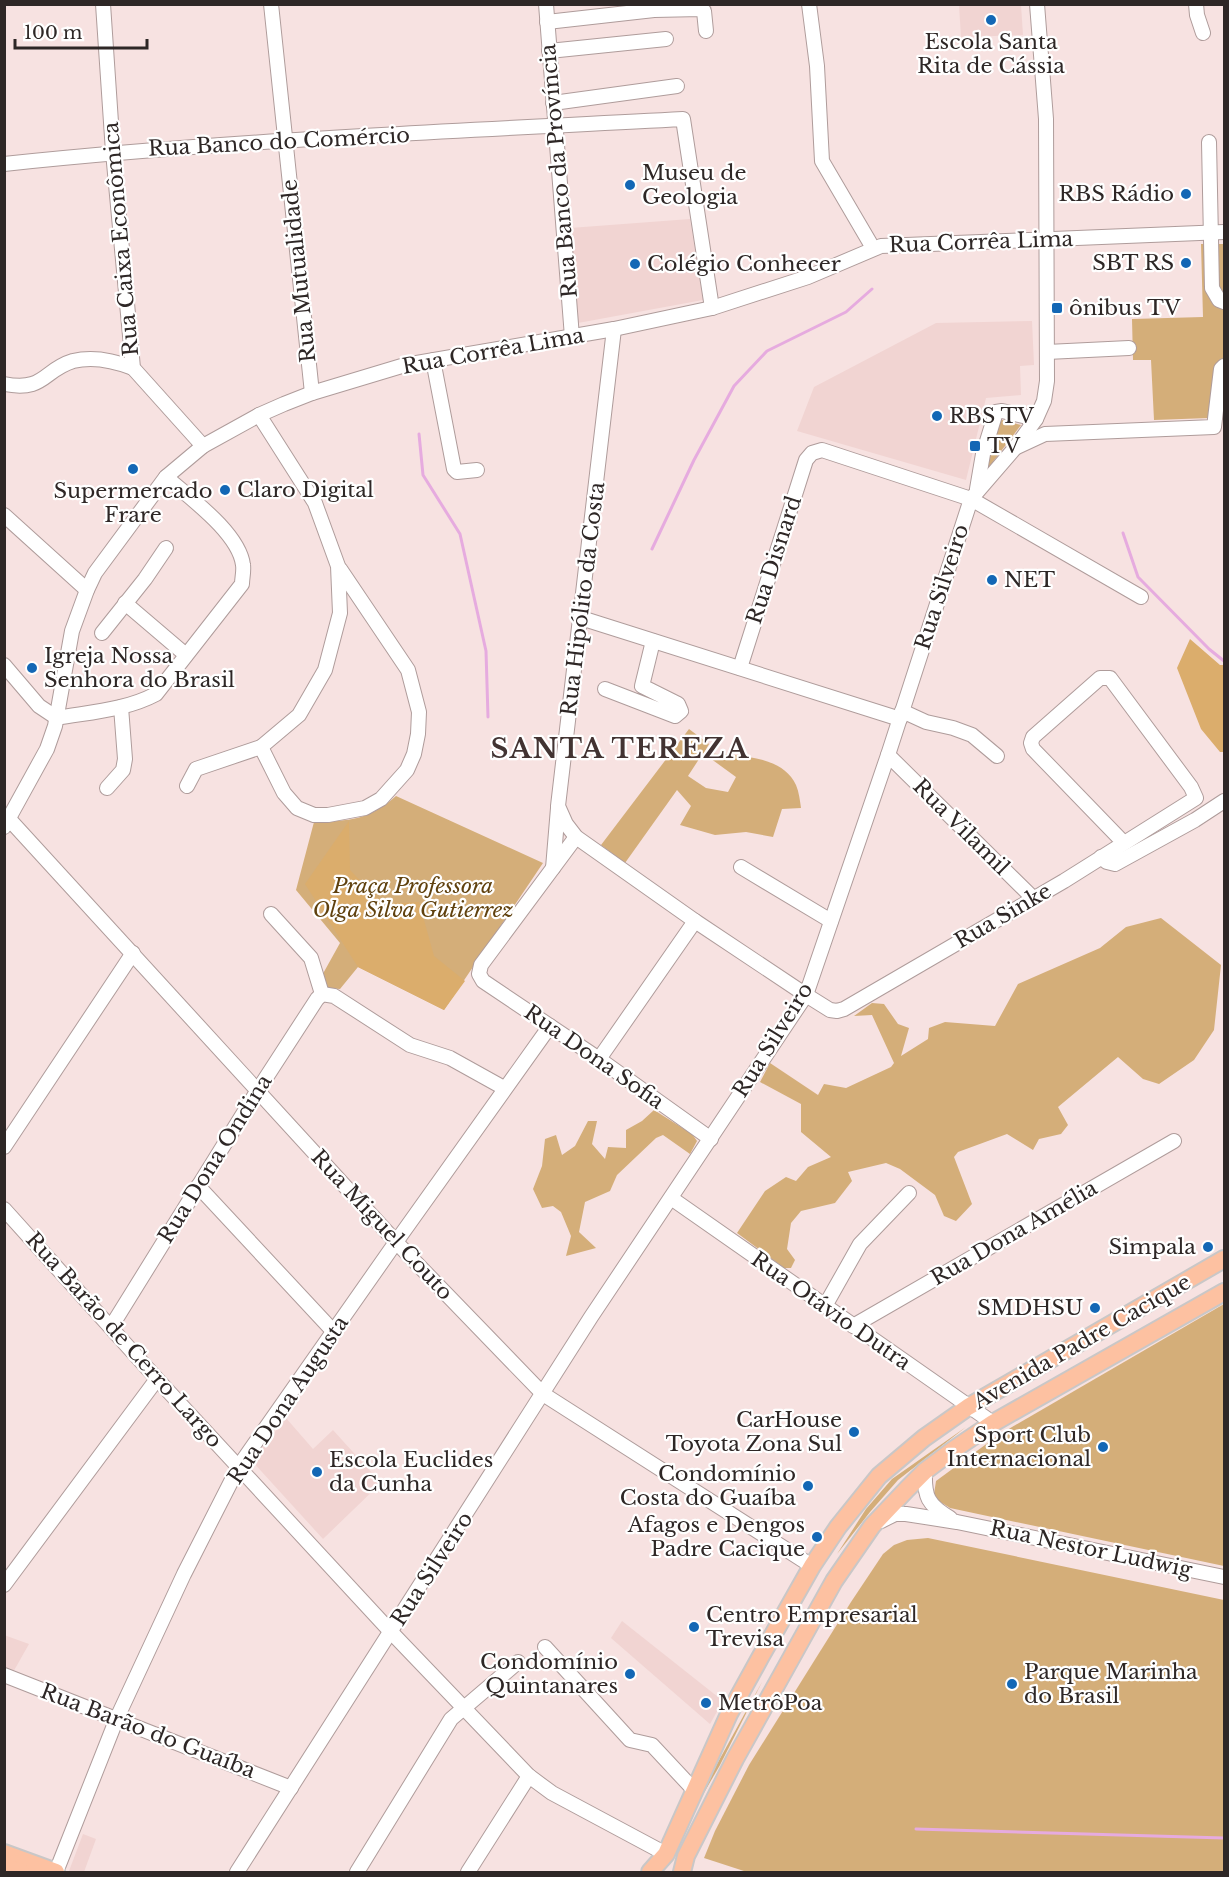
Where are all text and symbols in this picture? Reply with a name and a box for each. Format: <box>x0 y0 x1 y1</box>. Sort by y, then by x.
scale bar <box>15 12 147 50</box>
marker: Escola Santa Rita de Cássia <box>984 13 998 27</box>
text: 100 m <box>24 22 82 44</box>
place label: Escola Santa Rita de Cássia <box>917 29 1065 79</box>
street label: Rua Banco da Província <box>535 43 583 299</box>
street label: Rua Caixa Econômica <box>98 120 144 357</box>
street label: Rua Banco do Comércio <box>147 122 411 162</box>
place label: Museu de Geologia <box>642 160 746 210</box>
street label: Rua Mutualidade <box>276 178 322 364</box>
marker: Museu de Geologia <box>623 178 637 192</box>
place label: RBS Rádio <box>1059 181 1174 207</box>
marker: RBS Rádio <box>1179 187 1193 201</box>
street label: Rua Corrêa Lima <box>888 226 1074 258</box>
place label: SBT RS <box>1092 250 1174 276</box>
place label: Colégio Conhecer <box>647 251 841 277</box>
marker: SBT RS <box>1179 256 1193 270</box>
marker: Colégio Conhecer <box>628 257 642 271</box>
place label: ônibus TV <box>1069 295 1181 321</box>
marker: ônibus TV <box>1050 301 1064 315</box>
street label: Rua Corrêa Lima <box>400 322 586 380</box>
place label: RBS TV <box>949 403 1034 429</box>
marker: RBS TV <box>930 409 944 423</box>
place label: TV <box>987 433 1021 459</box>
marker: TV <box>968 439 982 453</box>
marker: Supermercado Frare <box>126 462 140 476</box>
place label: Claro Digital <box>237 477 374 503</box>
place label: Supermercado Frare <box>53 478 213 528</box>
street label: Rua Hipólito da Costa <box>556 480 610 718</box>
marker: Claro Digital <box>218 483 232 497</box>
street label: Rua Disnard <box>741 493 807 627</box>
street label: Rua Silveiro <box>909 521 975 653</box>
place label: NET <box>1004 567 1055 593</box>
marker: NET <box>985 573 999 587</box>
place label: Igreja Nossa Senhora do Brasil <box>44 643 235 693</box>
marker: Igreja Nossa Senhora do Brasil <box>25 661 39 675</box>
district label: SANTA TEREZA <box>491 732 749 765</box>
street label: Rua Vilamil <box>907 773 1015 881</box>
park label: Praça Professora Olga Silva Gutierrez <box>313 873 513 923</box>
street label: Rua Sinke <box>950 878 1056 954</box>
street label: Rua Silveiro <box>727 978 819 1102</box>
street label: Rua Dona Sofia <box>519 999 669 1115</box>
street label: Rua Dona Ondina <box>153 1070 278 1248</box>
street label: Rua Miguel Couto <box>306 1144 458 1306</box>
street label: Rua Dona Amélia <box>926 1175 1102 1291</box>
street label: Rua Barão de Cerro Largo <box>20 1227 228 1453</box>
place label: Simpala <box>1108 1234 1196 1260</box>
marker: Simpala <box>1201 1240 1215 1254</box>
street label: Rua Otávio Dutra <box>746 1246 916 1376</box>
street label: Avenida Padre Cacique <box>968 1269 1196 1416</box>
place label: SMDHSU <box>977 1295 1083 1321</box>
marker: SMDHSU <box>1088 1301 1102 1315</box>
street label: Rua Dona Augusta <box>222 1311 354 1489</box>
place label: CarHouse Toyota Zona Sul <box>666 1407 842 1457</box>
place label: Sport Club Internacional <box>947 1422 1091 1472</box>
marker: CarHouse Toyota Zona Sul <box>847 1425 861 1439</box>
marker: Sport Club Internacional <box>1096 1440 1110 1454</box>
place label: Escola Euclides da Cunha <box>329 1447 493 1497</box>
place label: Condomínio Costa do Guaíba <box>620 1461 796 1511</box>
marker: Escola Euclides da Cunha <box>310 1465 324 1479</box>
marker: Condomínio Costa do Guaíba <box>801 1479 815 1493</box>
street label: Rua Silveiro <box>386 1507 478 1631</box>
place label: Afagos e Dengos Padre Cacique <box>627 1512 805 1562</box>
street label: Rua Nestor Ludwig <box>987 1515 1195 1583</box>
marker: Afagos e Dengos Padre Cacique <box>810 1530 824 1544</box>
place label: Centro Empresarial Trevisa <box>706 1602 918 1652</box>
marker: Centro Empresarial Trevisa <box>687 1620 701 1634</box>
place label: Condomínio Quintanares <box>480 1649 618 1699</box>
place label: Parque Marinha do Brasil <box>1024 1659 1198 1709</box>
marker: Condomínio Quintanares <box>623 1667 637 1681</box>
marker: Parque Marinha do Brasil <box>1005 1677 1019 1691</box>
street label: Rua Barão do Guaíba <box>37 1678 259 1784</box>
place label: MetrôPoa <box>718 1690 823 1716</box>
marker: MetrôPoa <box>699 1696 713 1710</box>

